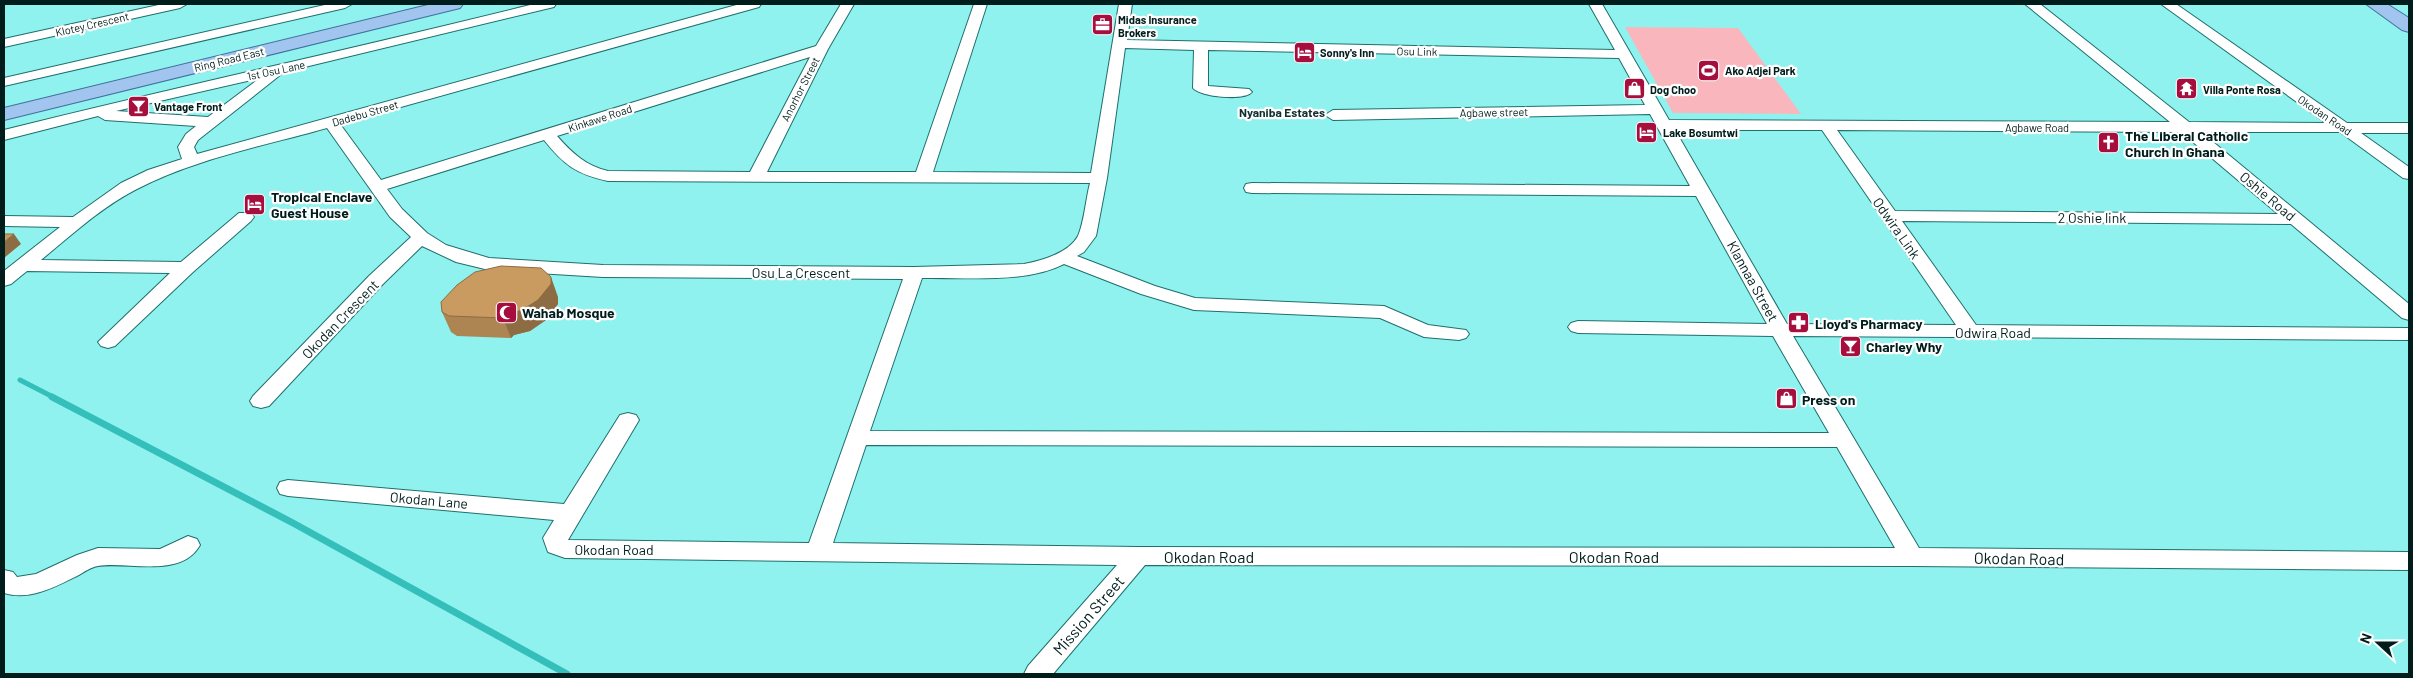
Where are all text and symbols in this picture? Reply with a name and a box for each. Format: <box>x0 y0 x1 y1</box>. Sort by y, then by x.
street label: Klotey Crescent <box>54 9 130 39</box>
office icon: Midas Insurance Brokers <box>1090 13 1114 37</box>
place label: Midas Insurance Brokers <box>1118 13 1197 39</box>
hotel icon: Sonny's Inn <box>1292 40 1316 64</box>
street label: Ring Road East <box>193 44 265 74</box>
street label: Osu Link <box>1397 44 1438 58</box>
place label: Sonny's Inn <box>1320 46 1374 59</box>
street label: Anorhor Street <box>778 55 822 123</box>
street label: 1st Osu Lane <box>246 57 306 83</box>
sports icon: Ako Adjei Park <box>1697 58 1721 82</box>
place label: Ako Adjei Park <box>1725 64 1796 77</box>
shop icon: Dog Choo <box>1622 77 1646 101</box>
temple icon: Villa Ponte Rosa <box>2175 77 2199 101</box>
place label: Dog Choo <box>1650 83 1696 96</box>
place label: Villa Ponte Rosa <box>2203 83 2281 96</box>
street label: Okodan Road <box>2296 92 2354 138</box>
bar icon: Vantage Front <box>126 94 150 118</box>
street label: Dadebu Street <box>330 97 400 129</box>
place label: Vantage Front <box>154 100 223 113</box>
street label: Kinkawe Road <box>566 102 634 134</box>
district label: Nyaniba Estates <box>1239 105 1325 119</box>
street label: Agbawe street <box>1460 105 1528 119</box>
hotel icon: Lake Bosumtwi <box>1635 120 1659 144</box>
street label: Agbawe Road <box>2005 121 2069 134</box>
place label: Lake Bosumtwi <box>1663 126 1738 139</box>
place label: The Liberal Catholic Church in Ghana <box>2125 127 2249 160</box>
church icon: The Liberal Catholic Church in Ghana <box>2097 131 2121 155</box>
street label: Oshie Road <box>2237 168 2299 224</box>
place label: Tropical Enclave Guest House <box>271 188 373 221</box>
hotel icon: Tropical Enclave Guest House <box>243 192 267 216</box>
street label: Odwira Link <box>1870 194 1924 262</box>
street label: 2 Oshie link <box>2058 209 2126 226</box>
street label: Klannaa Street <box>1724 238 1782 324</box>
street label: Osu La Crescent <box>752 264 850 281</box>
street label: Okodan Crescent <box>298 276 382 362</box>
mosque icon: Wahab Mosque <box>494 300 518 324</box>
place label: Wahab Mosque <box>522 304 615 321</box>
pharmacy icon: Lloyd's Pharmacy <box>1787 311 1811 335</box>
place label: Lloyd's Pharmacy <box>1815 315 1922 332</box>
street label: Odwira Road <box>1955 324 2031 341</box>
bar icon: Charley Why <box>1838 334 1862 358</box>
place label: Charley Why <box>1866 338 1942 355</box>
shop icon: Press on <box>1774 387 1798 411</box>
place label: Press on <box>1802 391 1855 408</box>
street label: Okodan Lane <box>389 488 469 512</box>
street label: Okodan Road <box>574 541 654 558</box>
street label: Okodan Road <box>1164 547 1254 566</box>
street label: Okodan Road <box>1569 547 1659 566</box>
street label: Okodan Road <box>1974 548 2064 568</box>
street label: Mission Street <box>1048 571 1128 659</box>
north arrow <box>2353 618 2403 668</box>
text: N <box>2356 631 2375 646</box>

